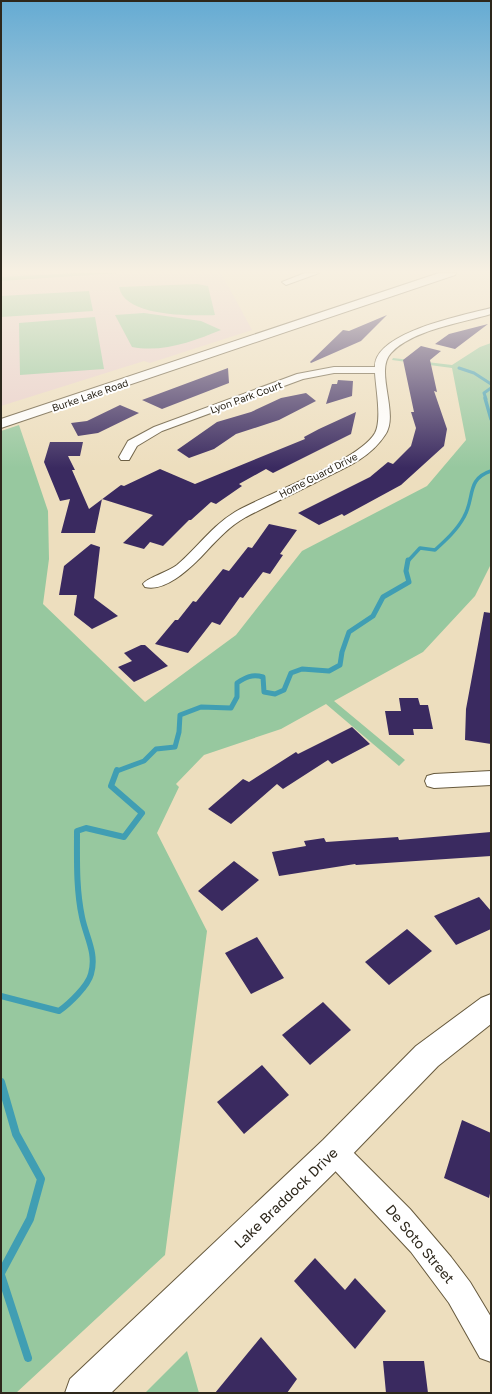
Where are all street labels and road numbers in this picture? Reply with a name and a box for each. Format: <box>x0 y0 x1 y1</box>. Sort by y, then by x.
street label: Burke Lake Road <box>50 376 130 414</box>
street label: Lyon Park Court <box>208 378 284 416</box>
street label: Home Guard Drive <box>277 450 360 500</box>
street label: Lake Braddock Drive <box>230 1144 341 1251</box>
street label: De Soto Street <box>382 1201 458 1287</box>

